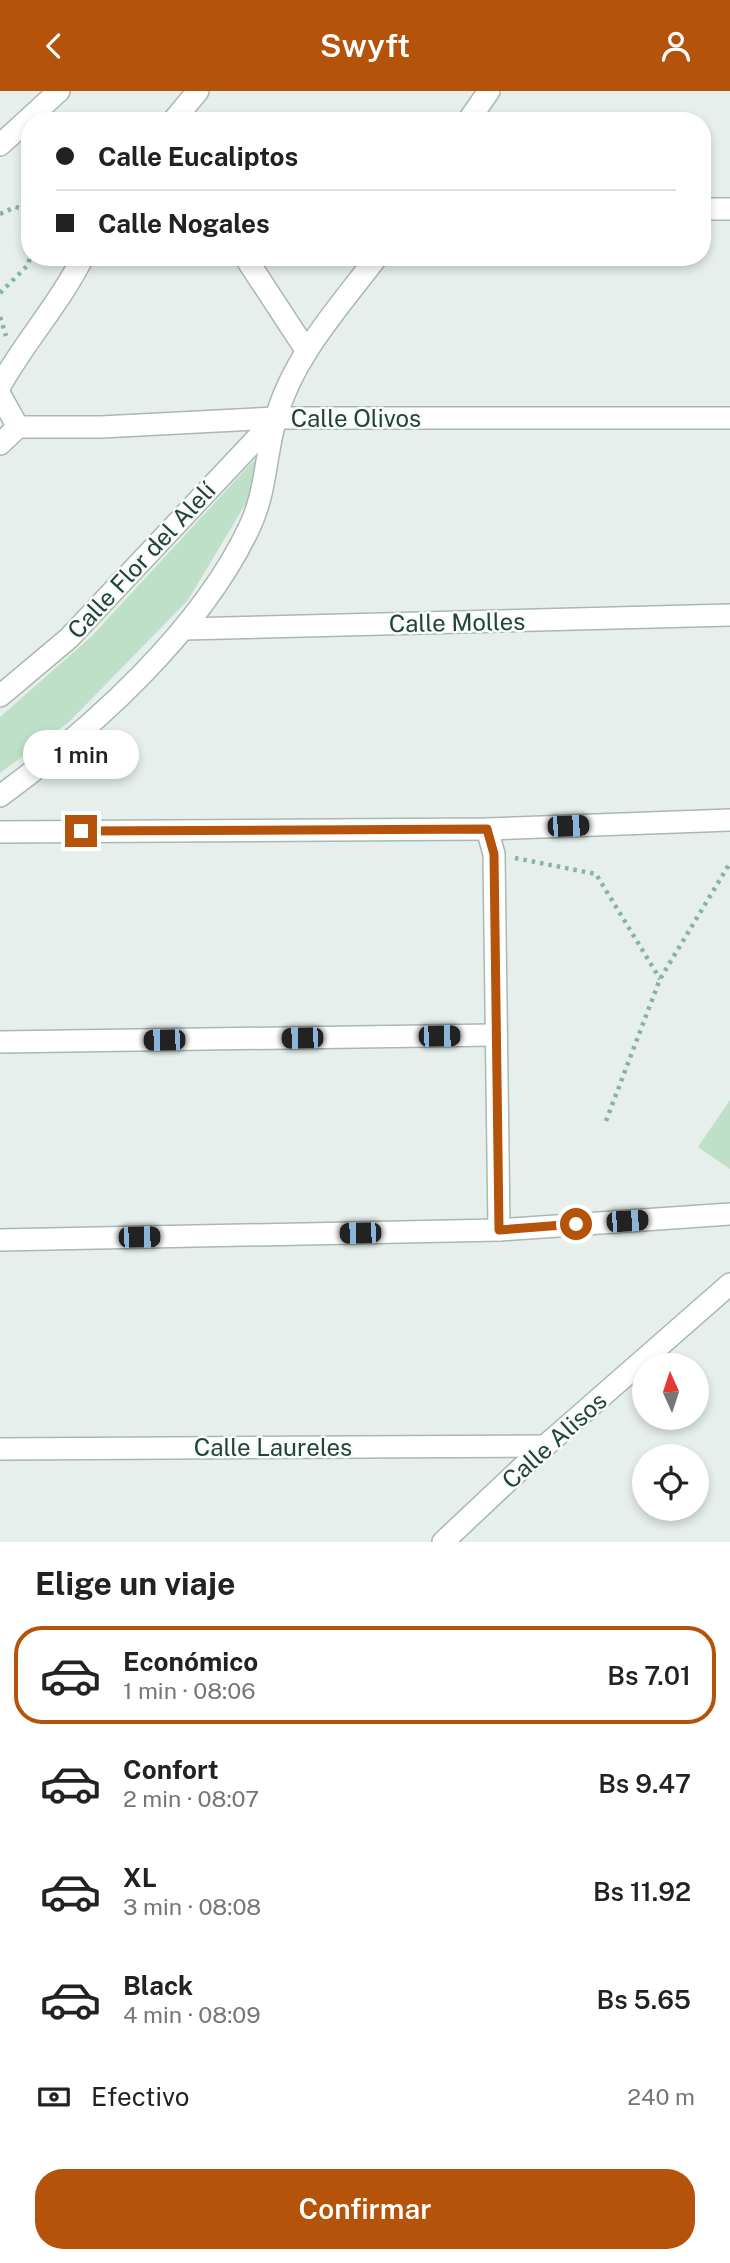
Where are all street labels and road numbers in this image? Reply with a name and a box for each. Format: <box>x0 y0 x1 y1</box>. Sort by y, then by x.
street label: Calle Olivos <box>291 404 421 432</box>
street label: Calle Flor del Alelí <box>61 475 221 644</box>
street label: Calle Molles <box>389 607 525 637</box>
street label: Calle Alisos <box>496 1386 612 1494</box>
street label: Calle Laureles <box>194 1433 352 1461</box>

